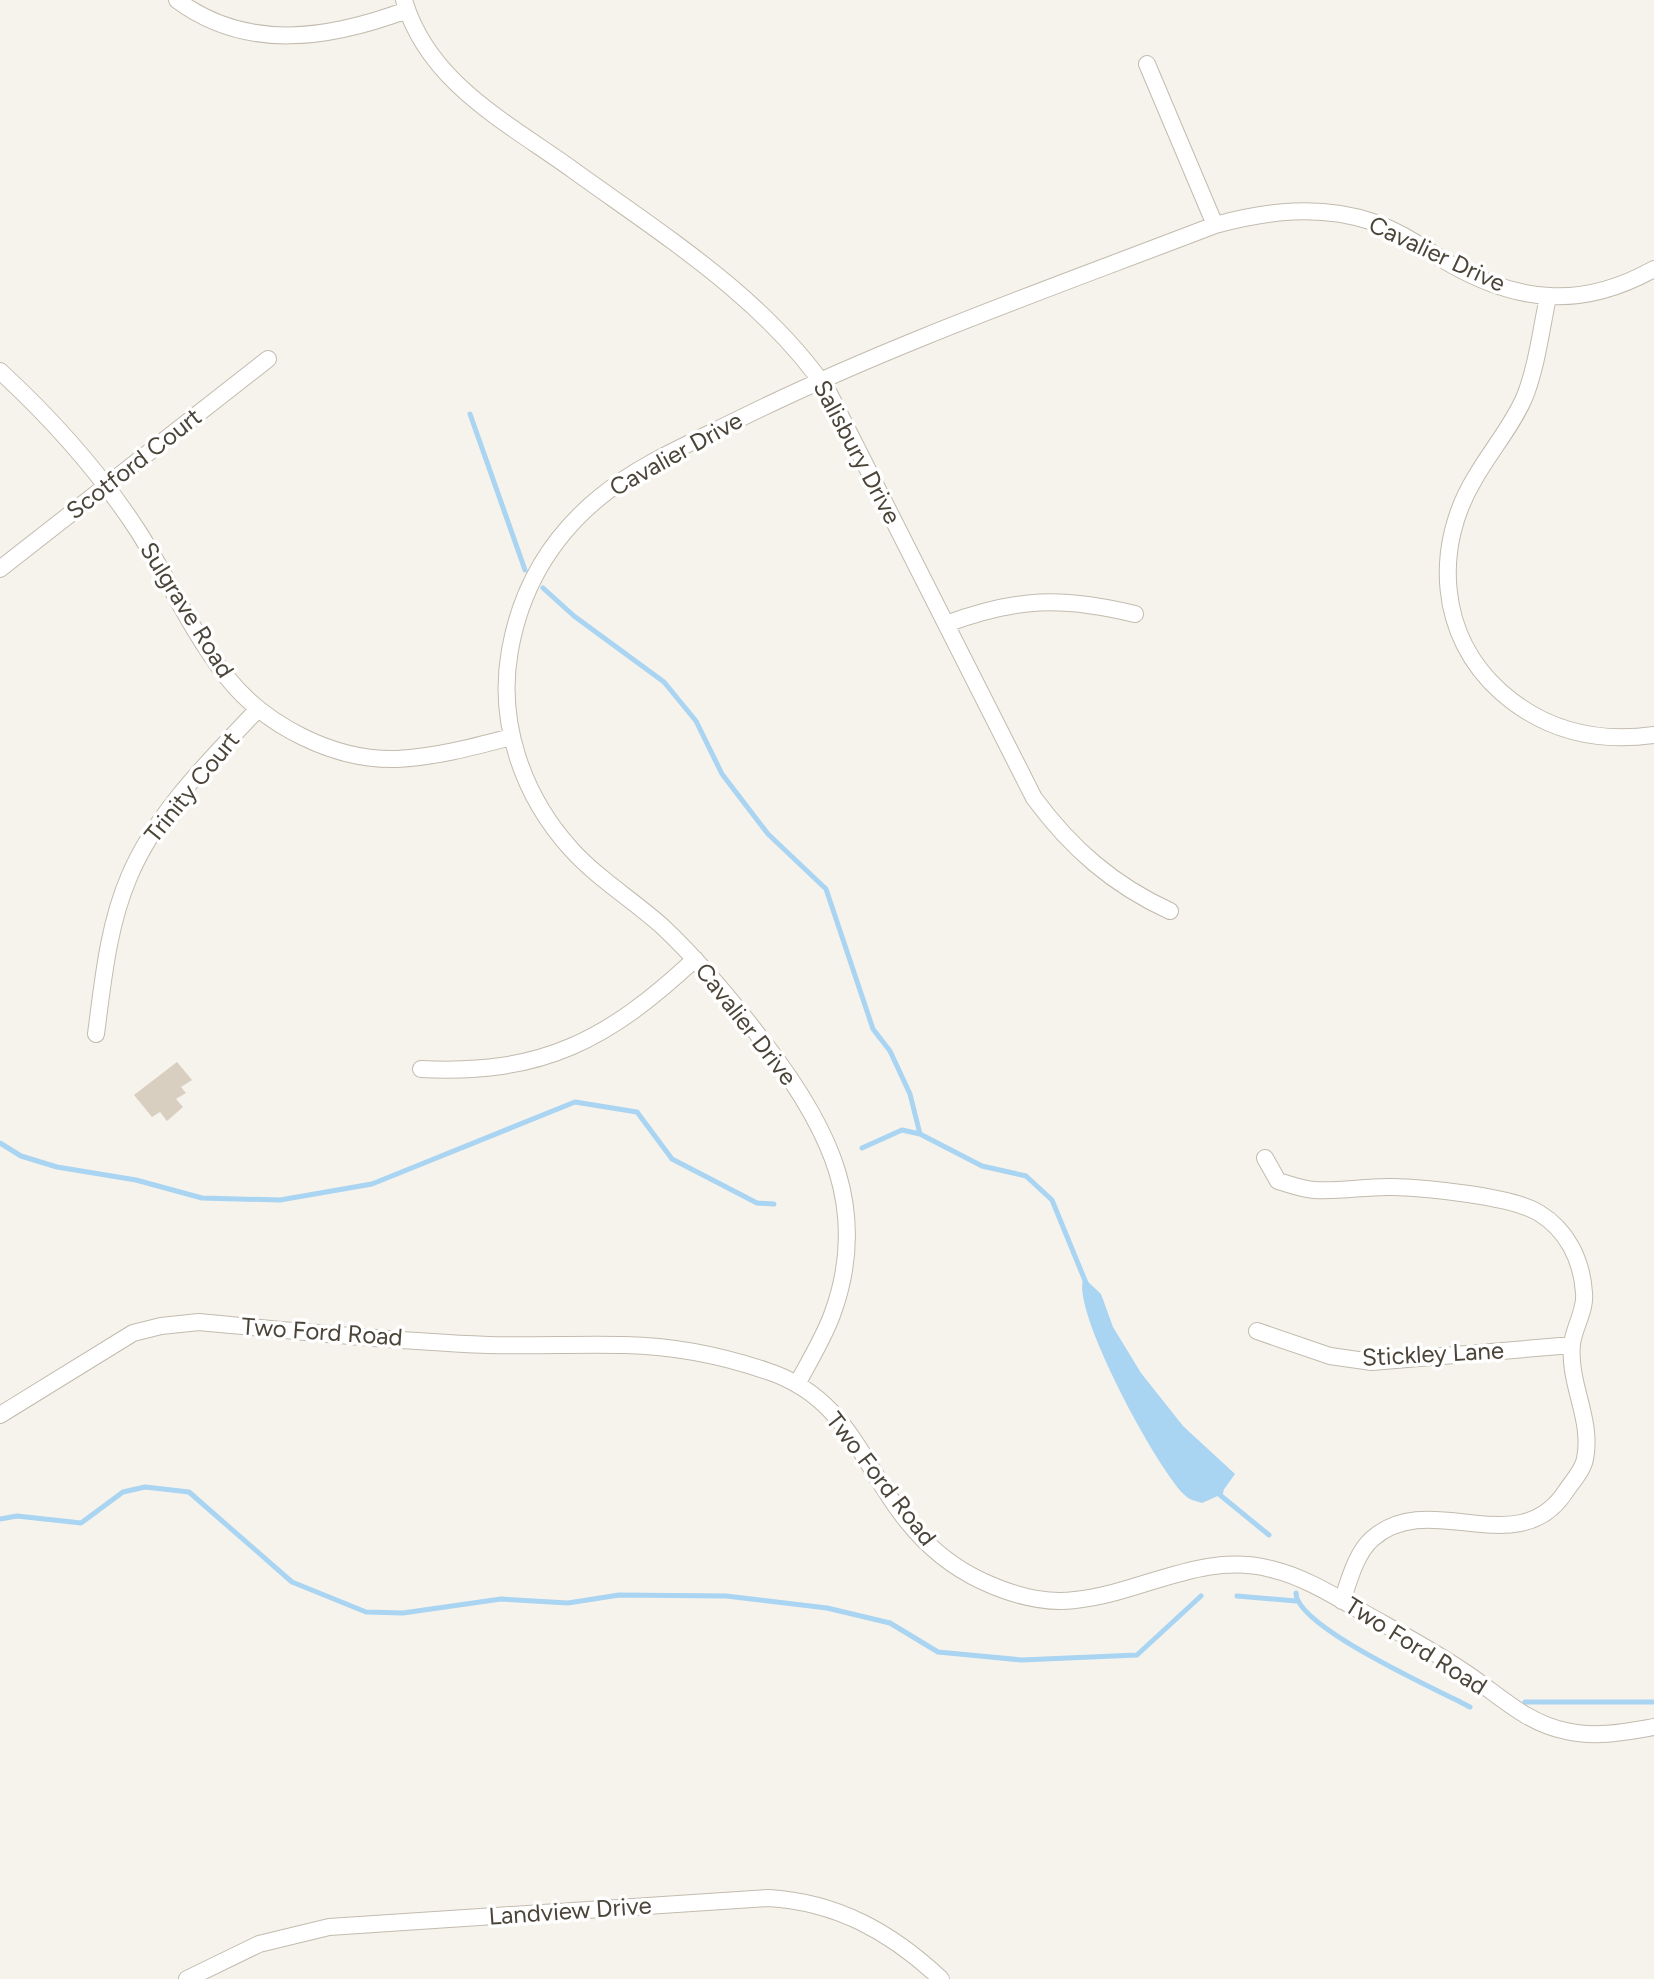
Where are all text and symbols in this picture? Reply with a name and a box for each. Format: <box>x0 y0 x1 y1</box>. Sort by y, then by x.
street label: Cavalier Drive <box>1364 209 1510 298</box>
street label: Salisbury Drive <box>807 375 907 529</box>
street label: Scotford Court <box>60 402 207 525</box>
street label: Cavalier Drive <box>604 405 747 502</box>
street label: Sulgrave Road <box>134 537 241 683</box>
street label: Trinity Court <box>138 725 245 848</box>
street label: Cavalier Drive <box>690 957 803 1091</box>
street label: Two Ford Road <box>240 1311 404 1352</box>
street label: Stickley Lane <box>1361 1335 1505 1372</box>
street label: Two Ford Road <box>820 1406 943 1551</box>
street label: Two Ford Road <box>1340 1590 1492 1701</box>
street label: Landview Drive <box>488 1890 652 1931</box>

